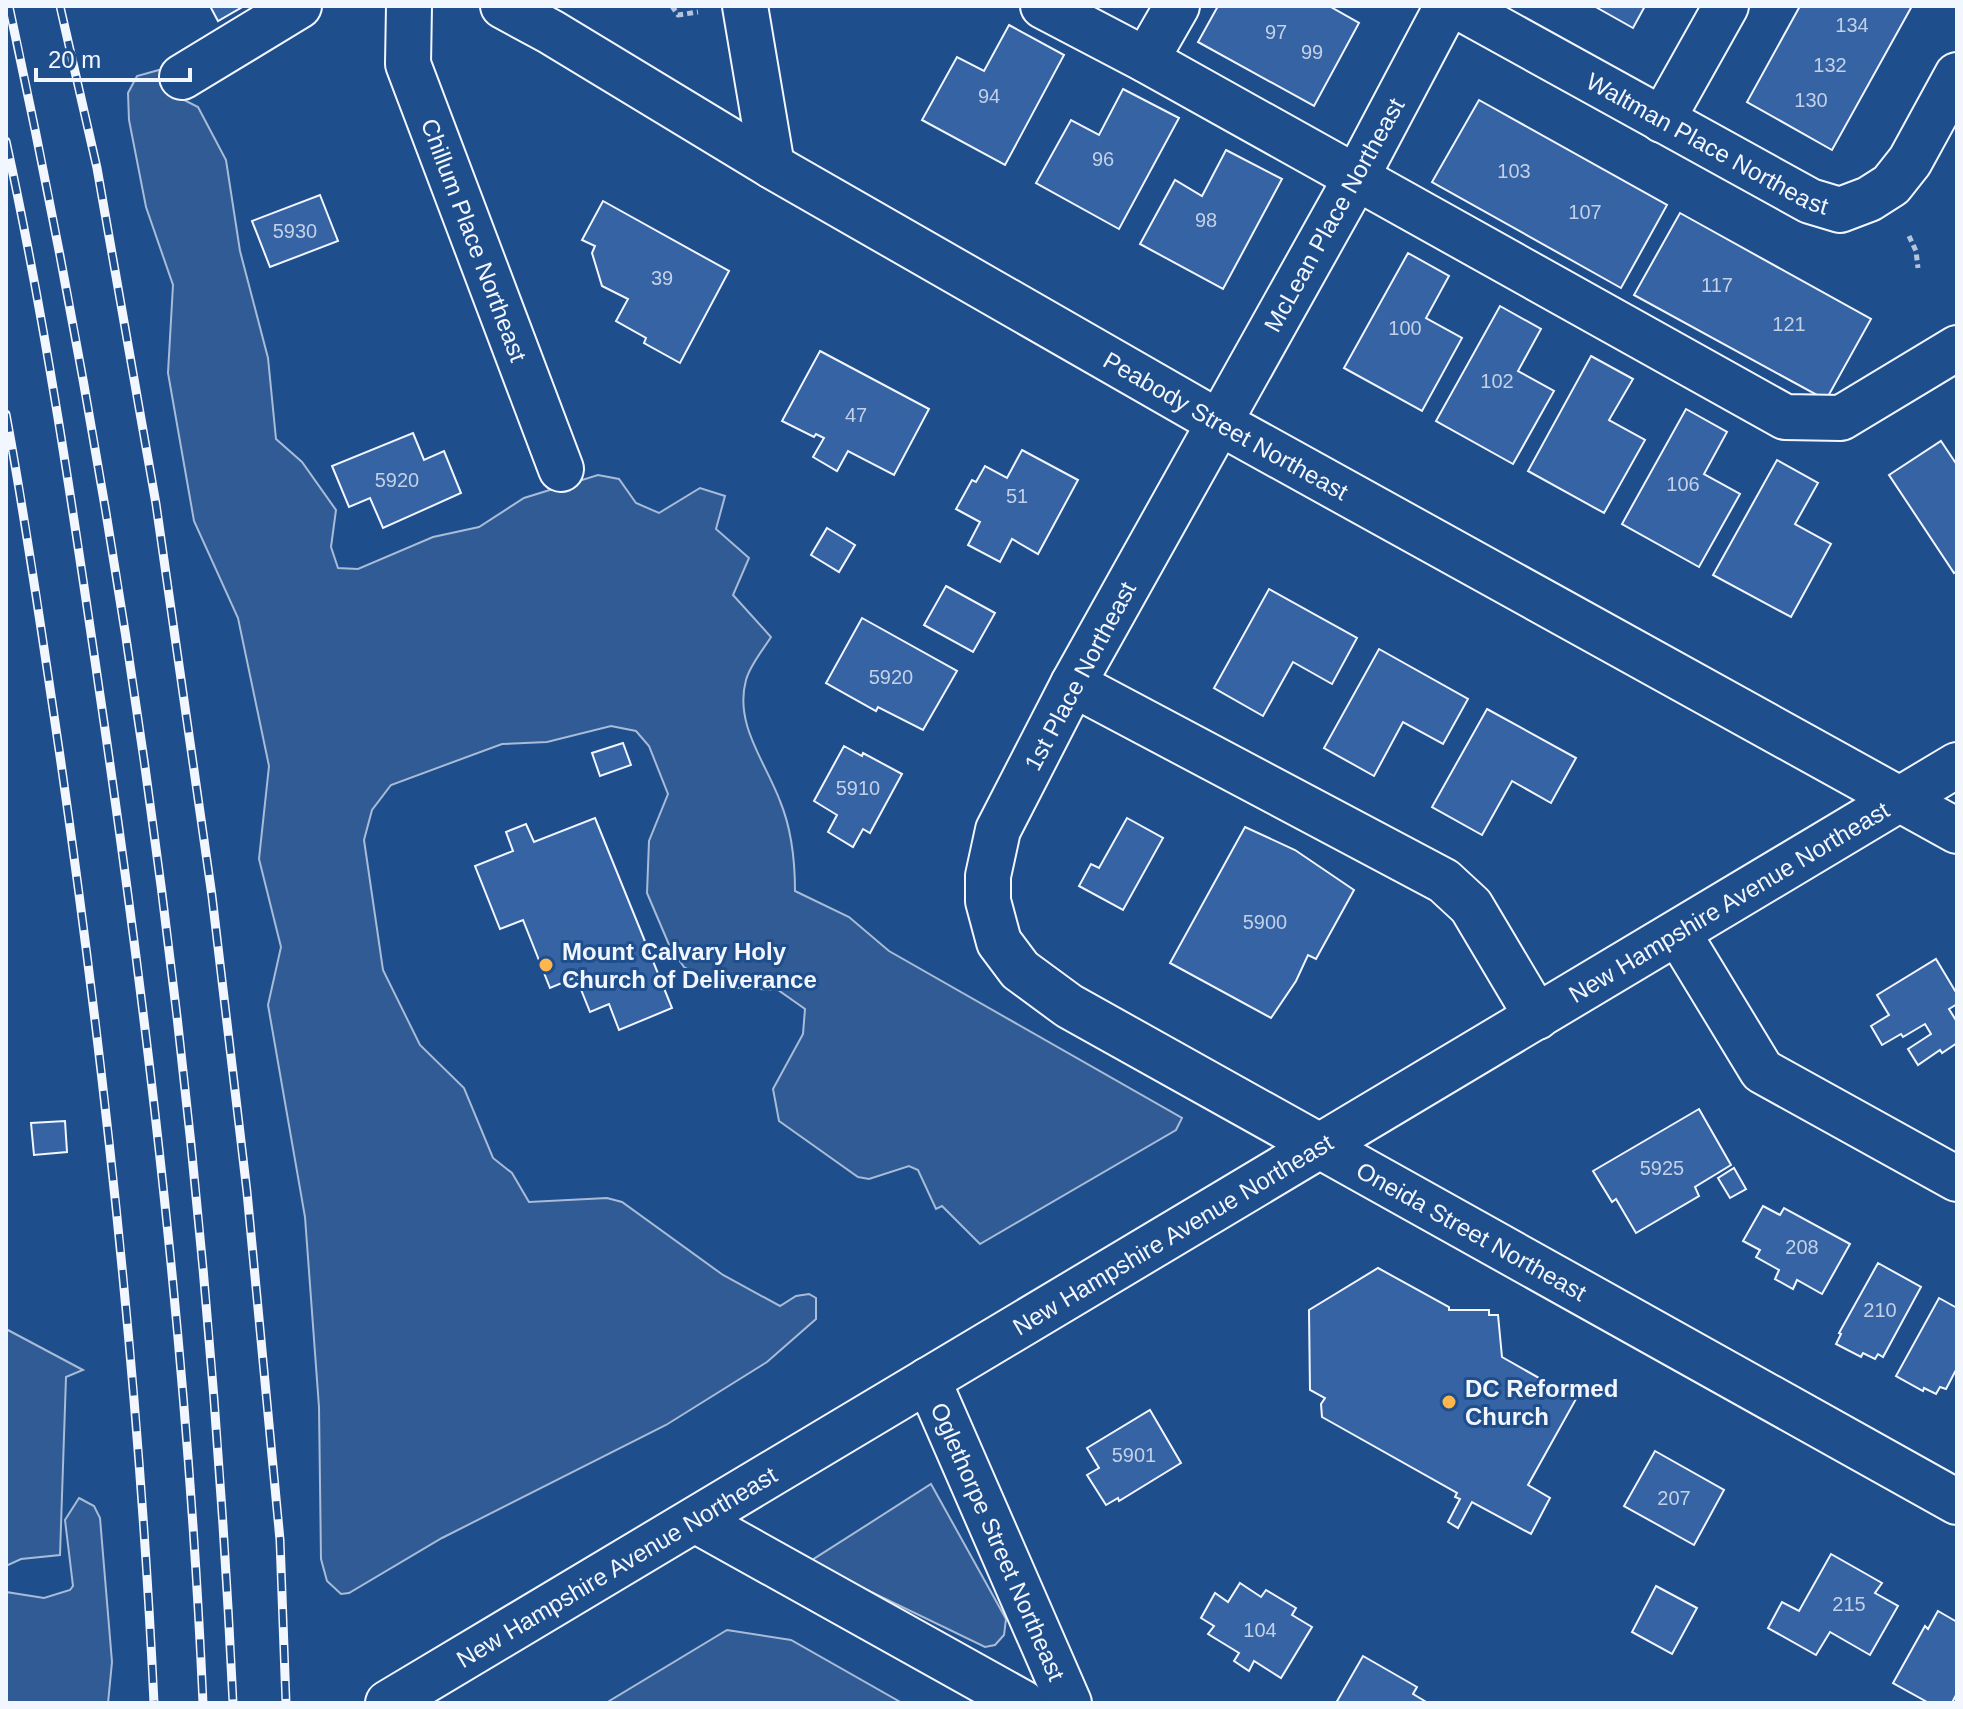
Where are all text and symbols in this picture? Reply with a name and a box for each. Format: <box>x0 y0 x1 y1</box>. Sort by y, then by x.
house number: 134 <box>1835 14 1869 36</box>
house number: 97 <box>1265 21 1287 43</box>
scale bar <box>36 32 190 82</box>
house number: 99 <box>1301 41 1323 63</box>
text: 20 m <box>48 46 101 73</box>
house number: 132 <box>1813 54 1847 76</box>
street label: Waltman Place Northeast <box>1582 67 1832 219</box>
house number: 94 <box>978 85 1000 107</box>
house number: 130 <box>1794 89 1828 111</box>
street label: McLean Place Northeast <box>1258 93 1410 336</box>
street label: Chillum Place Northeast <box>416 115 533 365</box>
house number: 96 <box>1092 148 1114 170</box>
house number: 103 <box>1497 160 1531 182</box>
house number: 107 <box>1568 201 1602 223</box>
house number: 98 <box>1195 209 1217 231</box>
house number: 5930 <box>273 220 317 242</box>
house number: 39 <box>651 267 673 289</box>
house number: 117 <box>1701 274 1733 296</box>
house number: 121 <box>1772 313 1806 335</box>
house number: 100 <box>1388 317 1422 339</box>
street label: Peabody Street Northeast <box>1099 346 1353 505</box>
house number: 102 <box>1480 370 1514 392</box>
house number: 47 <box>845 404 867 426</box>
house number: 5920 <box>375 469 419 491</box>
house number: 106 <box>1666 473 1700 495</box>
house number: 51 <box>1006 485 1028 507</box>
street label: 1st Place Northeast <box>1019 577 1141 775</box>
house number: 5920 <box>869 666 913 688</box>
house number: 5910 <box>836 777 880 799</box>
street label: New Hampshire Avenue Northeast <box>1564 795 1894 1007</box>
house number: 5900 <box>1243 911 1287 933</box>
place label: Mount Calvary Holy Church of Deliverance <box>562 938 817 993</box>
marker: Mount Calvary Holy Church of Deliverance <box>537 956 555 974</box>
street label: New Hampshire Avenue Northeast <box>1008 1128 1338 1340</box>
street label: Oneida Street Northeast <box>1352 1156 1592 1306</box>
house number: 5925 <box>1640 1157 1684 1179</box>
house number: 208 <box>1785 1236 1819 1258</box>
house number: 210 <box>1863 1299 1897 1321</box>
place label: DC Reformed Church <box>1465 1375 1618 1430</box>
marker: DC Reformed Church <box>1440 1393 1458 1411</box>
street label: Oglethorpe Street Northeast <box>926 1398 1071 1685</box>
house number: 5901 <box>1112 1444 1156 1466</box>
street label: New Hampshire Avenue Northeast <box>451 1460 781 1673</box>
house number: 207 <box>1657 1487 1691 1509</box>
house number: 215 <box>1832 1593 1866 1615</box>
house number: 104 <box>1243 1619 1277 1641</box>

